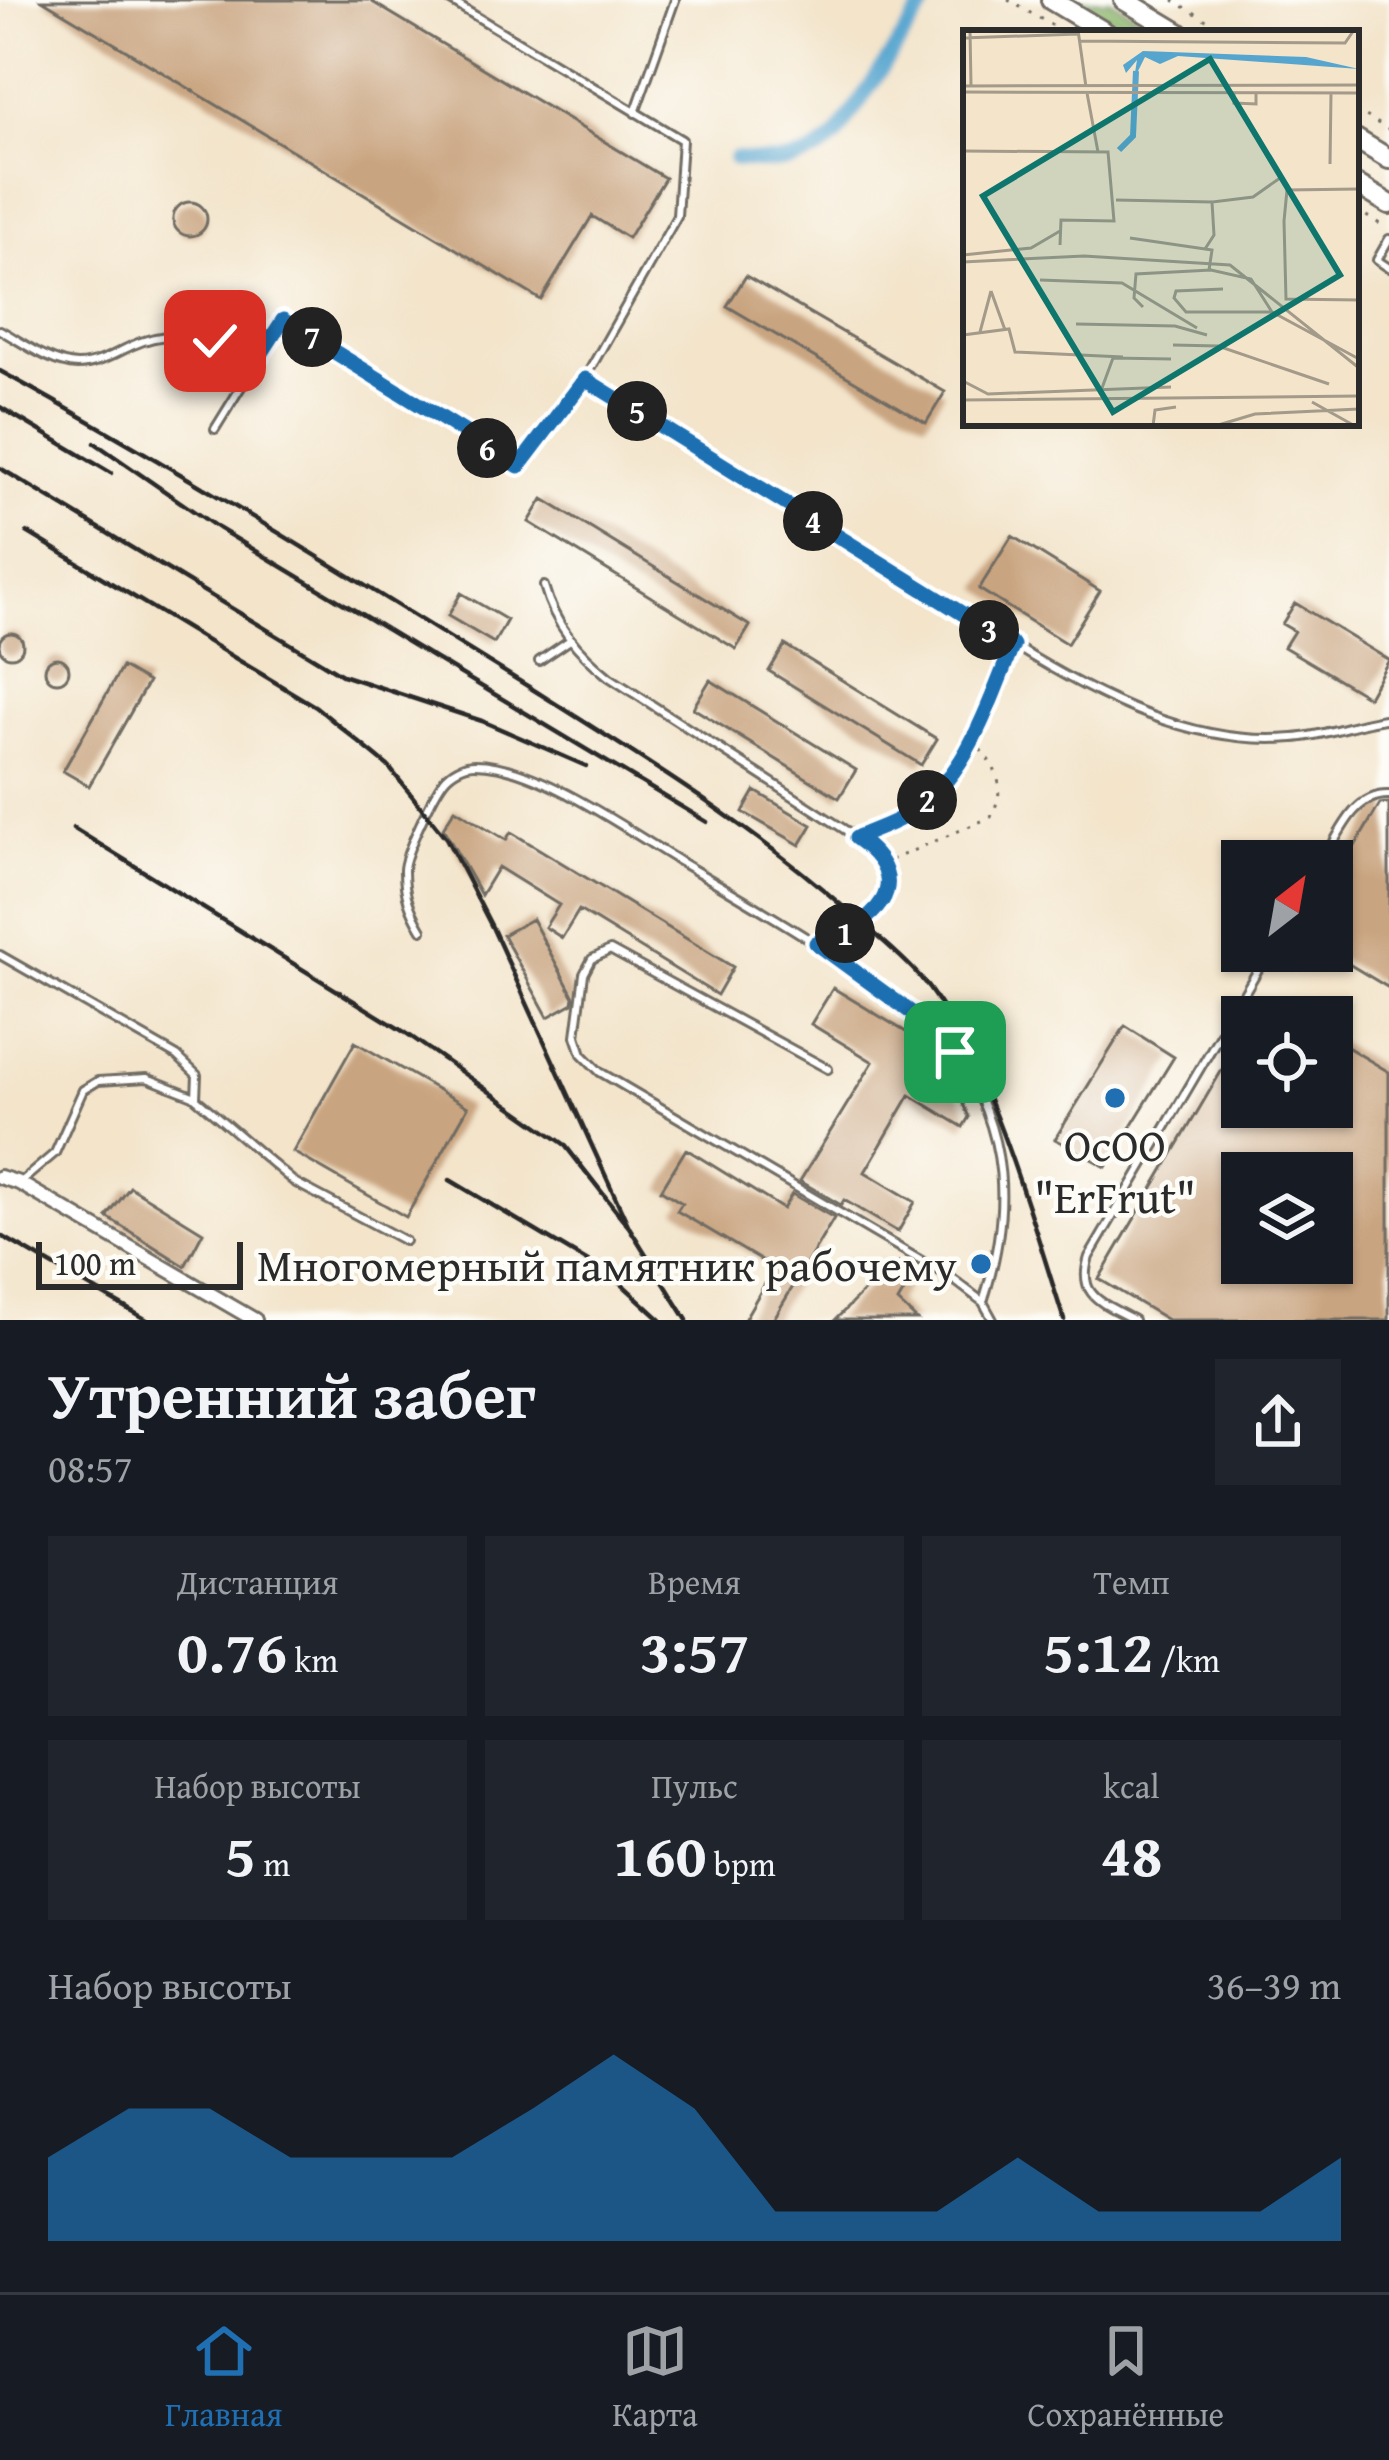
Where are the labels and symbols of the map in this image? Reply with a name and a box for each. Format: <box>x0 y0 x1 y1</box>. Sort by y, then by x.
inset map <box>963 30 1359 426</box>
pin <box>164 290 266 392</box>
pin: 7 <box>282 307 342 367</box>
pin: 5 <box>607 381 667 441</box>
pin: 6 <box>457 418 517 478</box>
pin: 4 <box>783 491 843 551</box>
pin: 3 <box>959 600 1019 660</box>
pin: 2 <box>897 770 957 830</box>
north arrow <box>1221 840 1353 972</box>
pin: 1 <box>815 903 875 963</box>
pin <box>904 1001 1006 1103</box>
marker: ОсОО "ErFrut" <box>1102 1085 1128 1111</box>
place label: ОсОО "ErFrut" <box>1034 1112 1196 1229</box>
place label: Многомерный памятник рабочему <box>257 1232 957 1297</box>
scale bar <box>36 1236 243 1289</box>
marker: Многомерный памятник рабочему <box>968 1251 994 1277</box>

